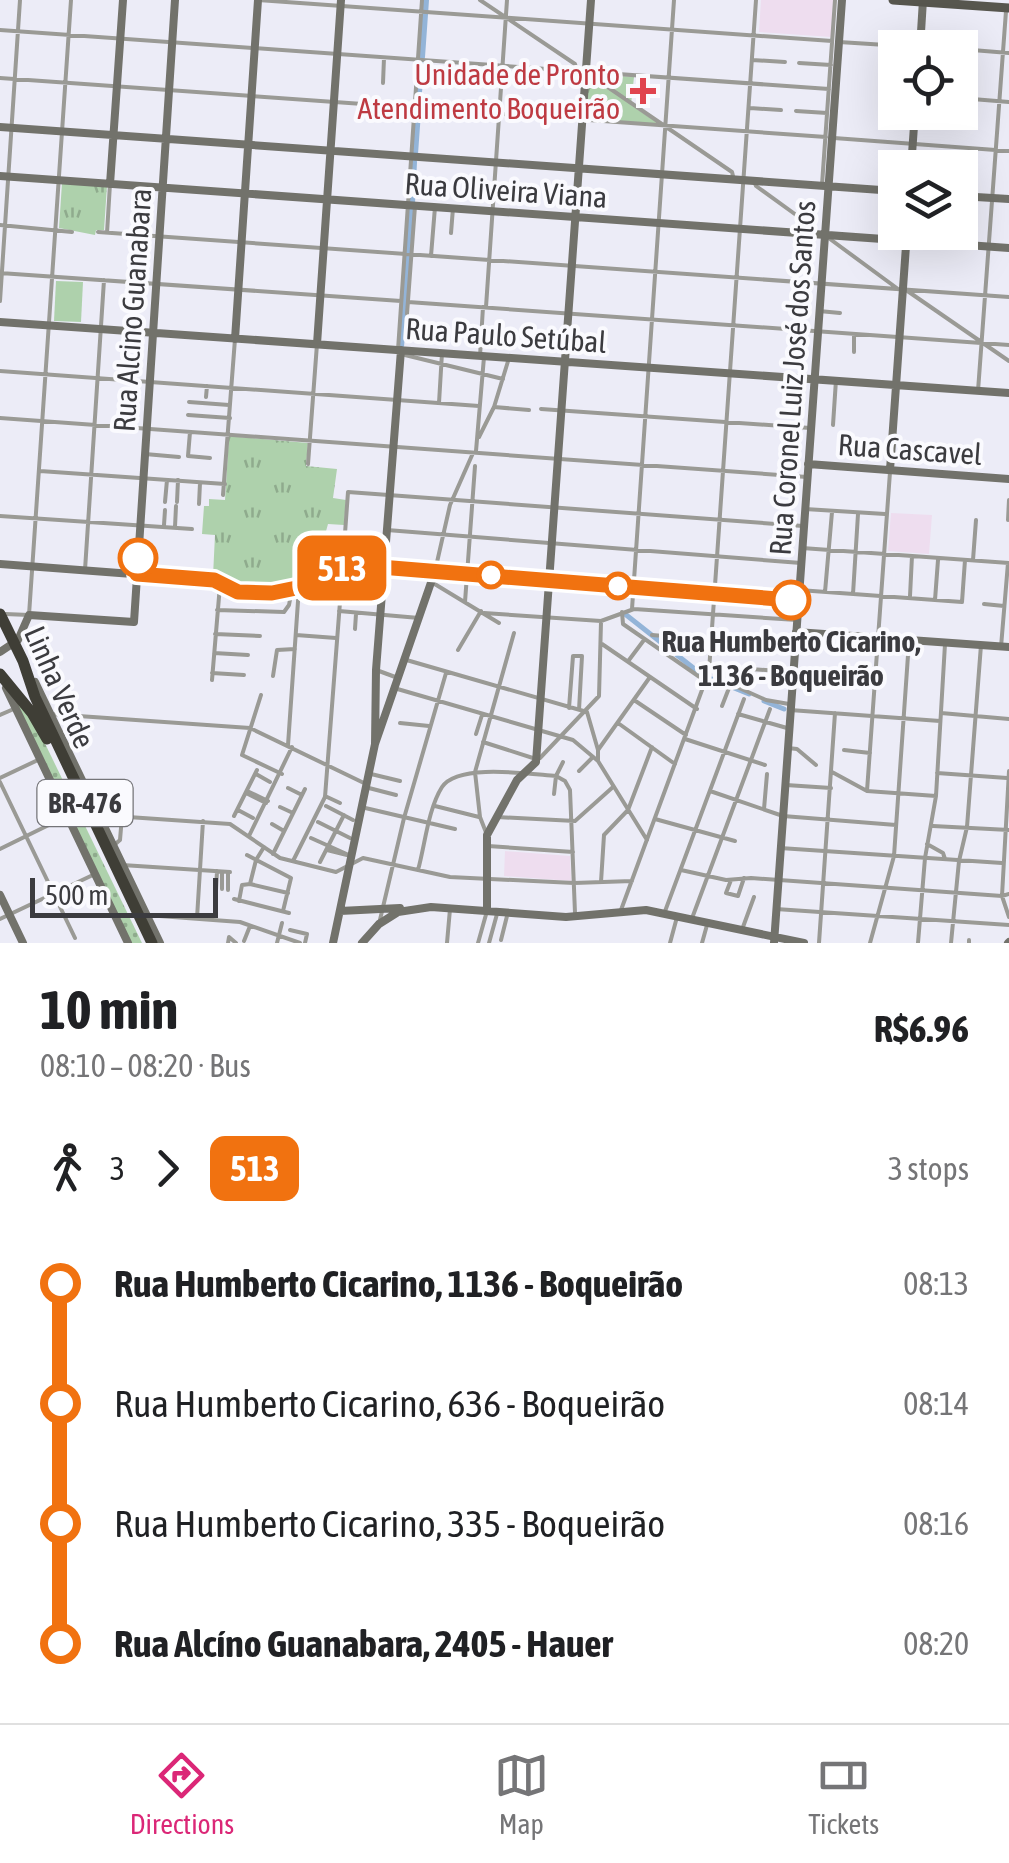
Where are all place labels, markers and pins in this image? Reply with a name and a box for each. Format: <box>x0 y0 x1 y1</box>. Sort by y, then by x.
place label: Unidade de Pronto Atendimento Boqueirão <box>358 57 620 125</box>
marker: Unidade de Pronto Atendimento Boqueirão <box>630 78 656 104</box>
unlabelled marker <box>119 539 157 577</box>
unlabelled marker <box>478 562 504 588</box>
unlabelled marker <box>605 573 631 599</box>
marker: Rua Humberto Cicarino, 1136 - Boqueirão <box>772 581 810 619</box>
place label: Rua Humberto Cicarino, 1136 - Boqueirão <box>661 624 921 692</box>

